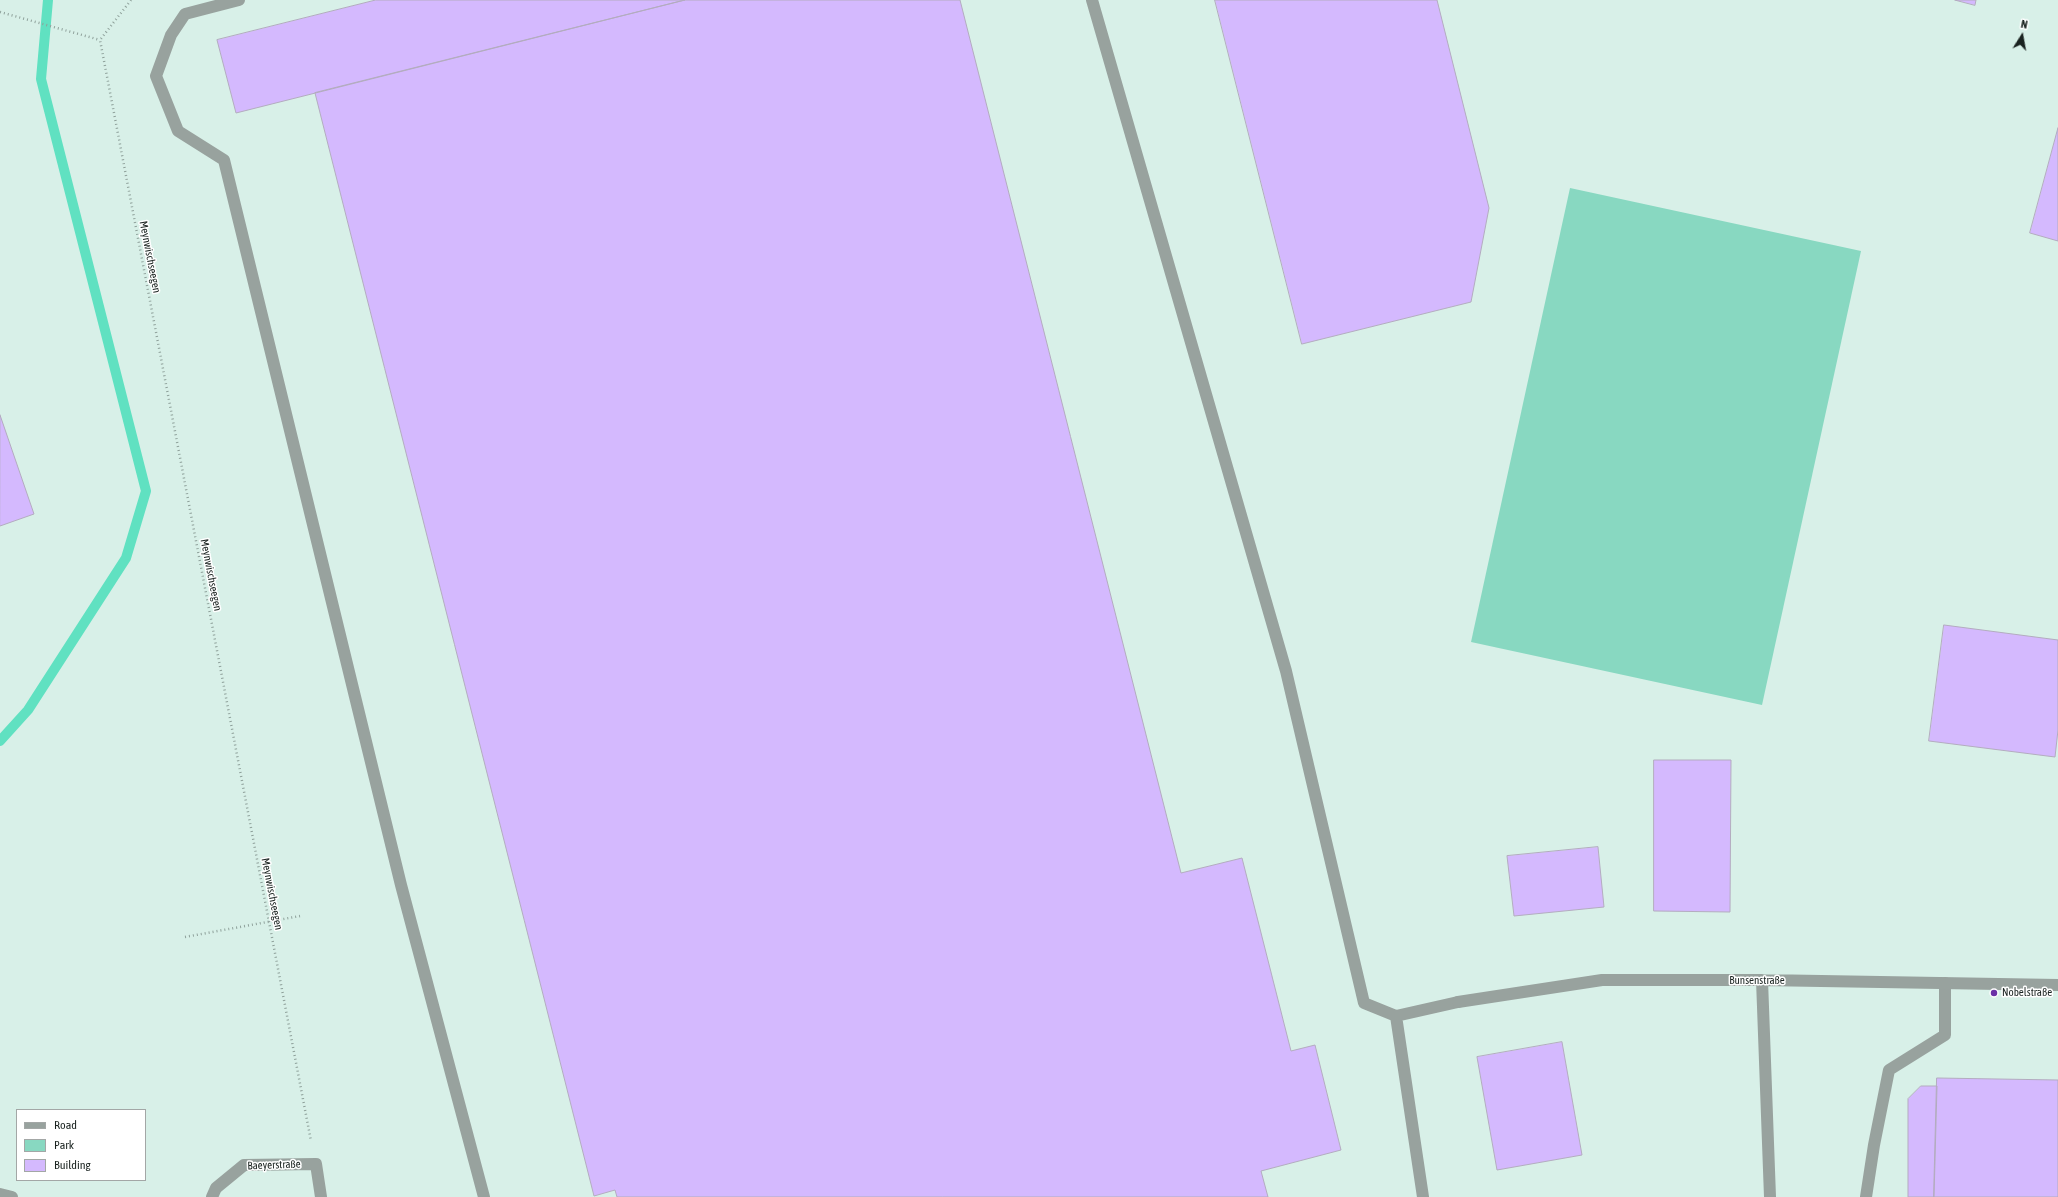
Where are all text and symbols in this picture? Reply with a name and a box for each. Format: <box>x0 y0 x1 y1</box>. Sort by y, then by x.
north arrow <box>2002 16 2042 56</box>
text: N <box>2020 18 2029 31</box>
street label: Meynwischseegen <box>137 220 163 294</box>
street label: Meynwischseegen <box>198 538 224 612</box>
street label: Meynwischseegen <box>259 857 285 931</box>
street label: Bunsenstraße <box>1729 974 1785 988</box>
place label: Nobelstraße <box>2002 986 2052 1000</box>
marker: Nobelstraße <box>1989 988 1999 998</box>
legend <box>16 1109 146 1181</box>
text: Road <box>54 1118 77 1132</box>
text: Park <box>54 1138 74 1152</box>
street label: Baeyerstraße <box>247 1157 301 1173</box>
text: Building <box>54 1158 91 1172</box>

